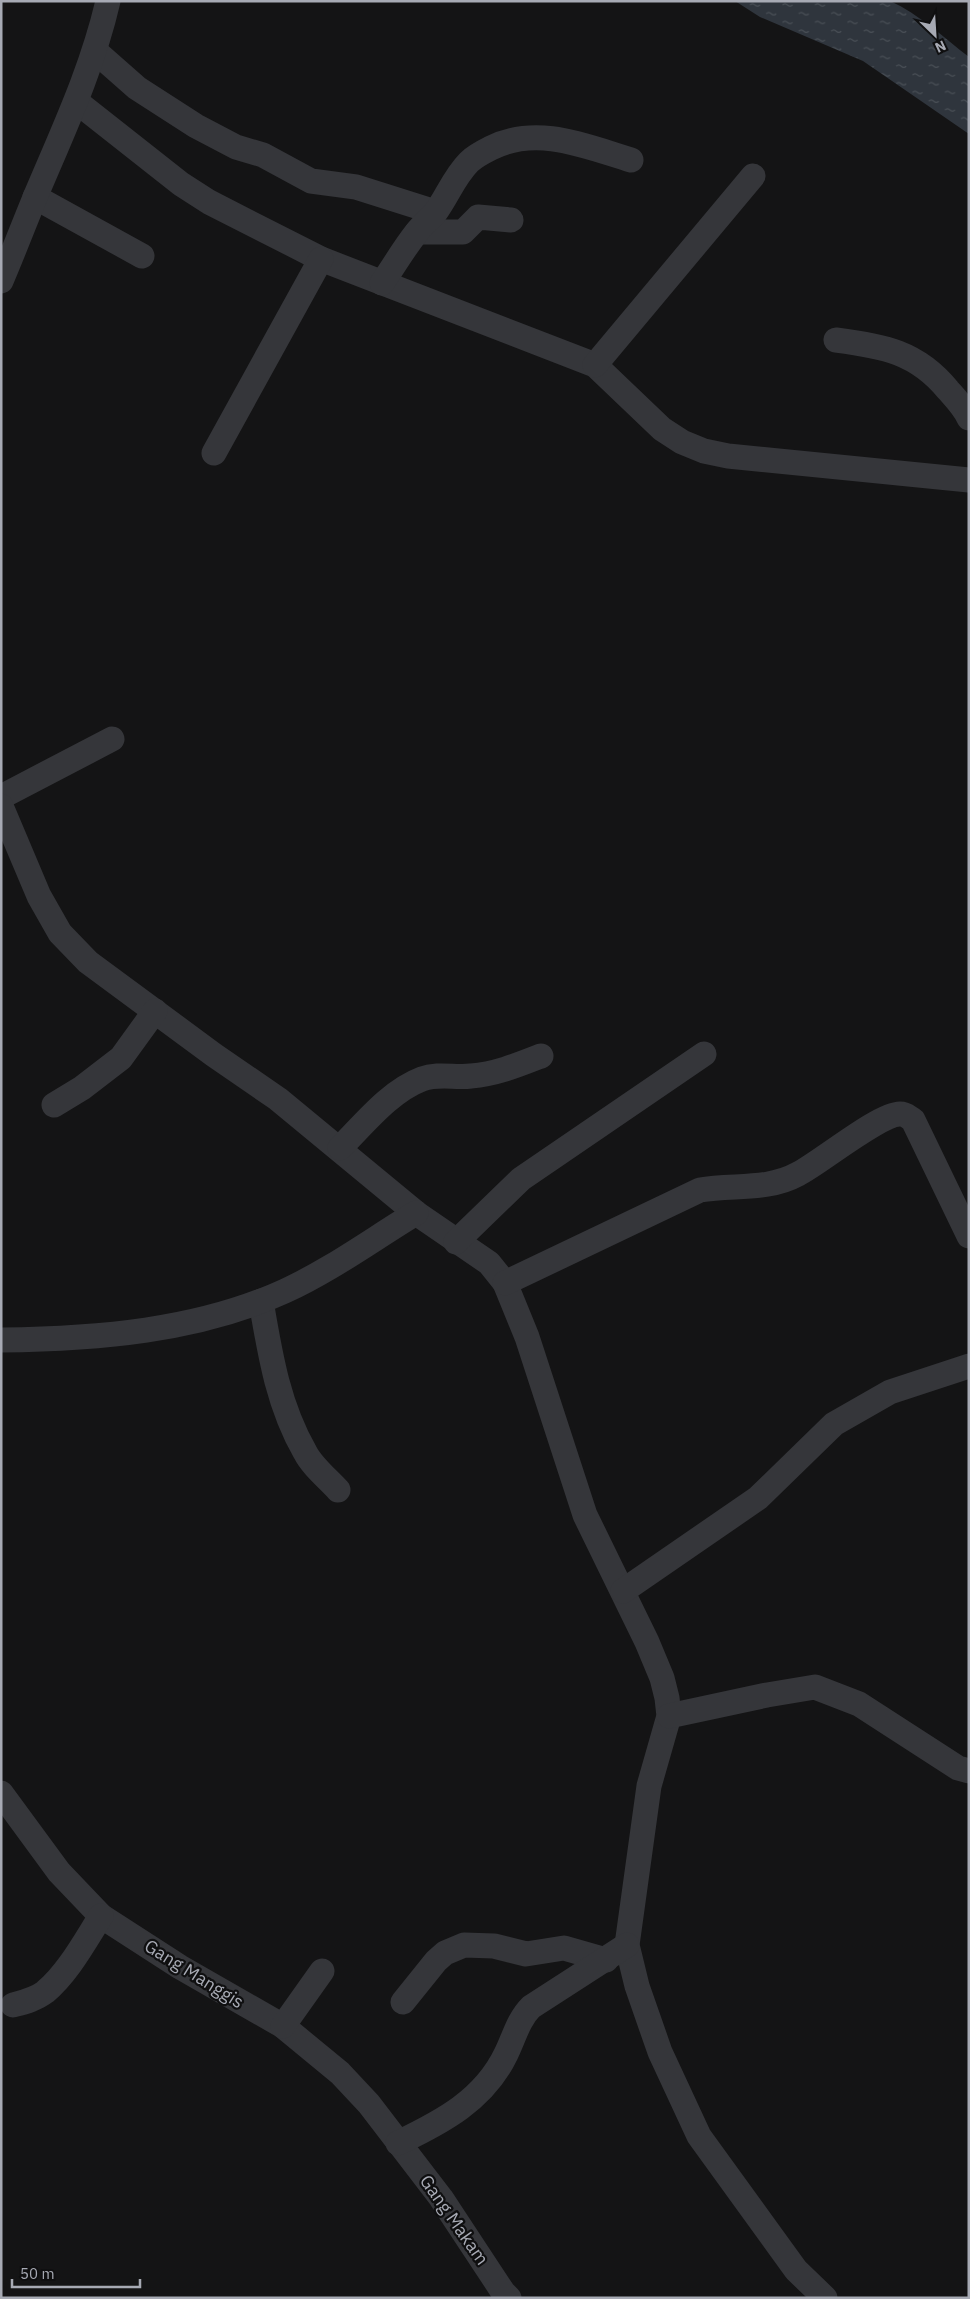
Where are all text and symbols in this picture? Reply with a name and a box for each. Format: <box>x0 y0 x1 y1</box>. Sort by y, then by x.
north arrow <box>910 10 960 60</box>
text: N <box>932 36 949 57</box>
street label: Gang Manggis <box>140 1934 248 2013</box>
street label: Gang Makam <box>415 2170 494 2269</box>
scale bar <box>12 2256 140 2288</box>
text: 50 m <box>20 2264 55 2283</box>

